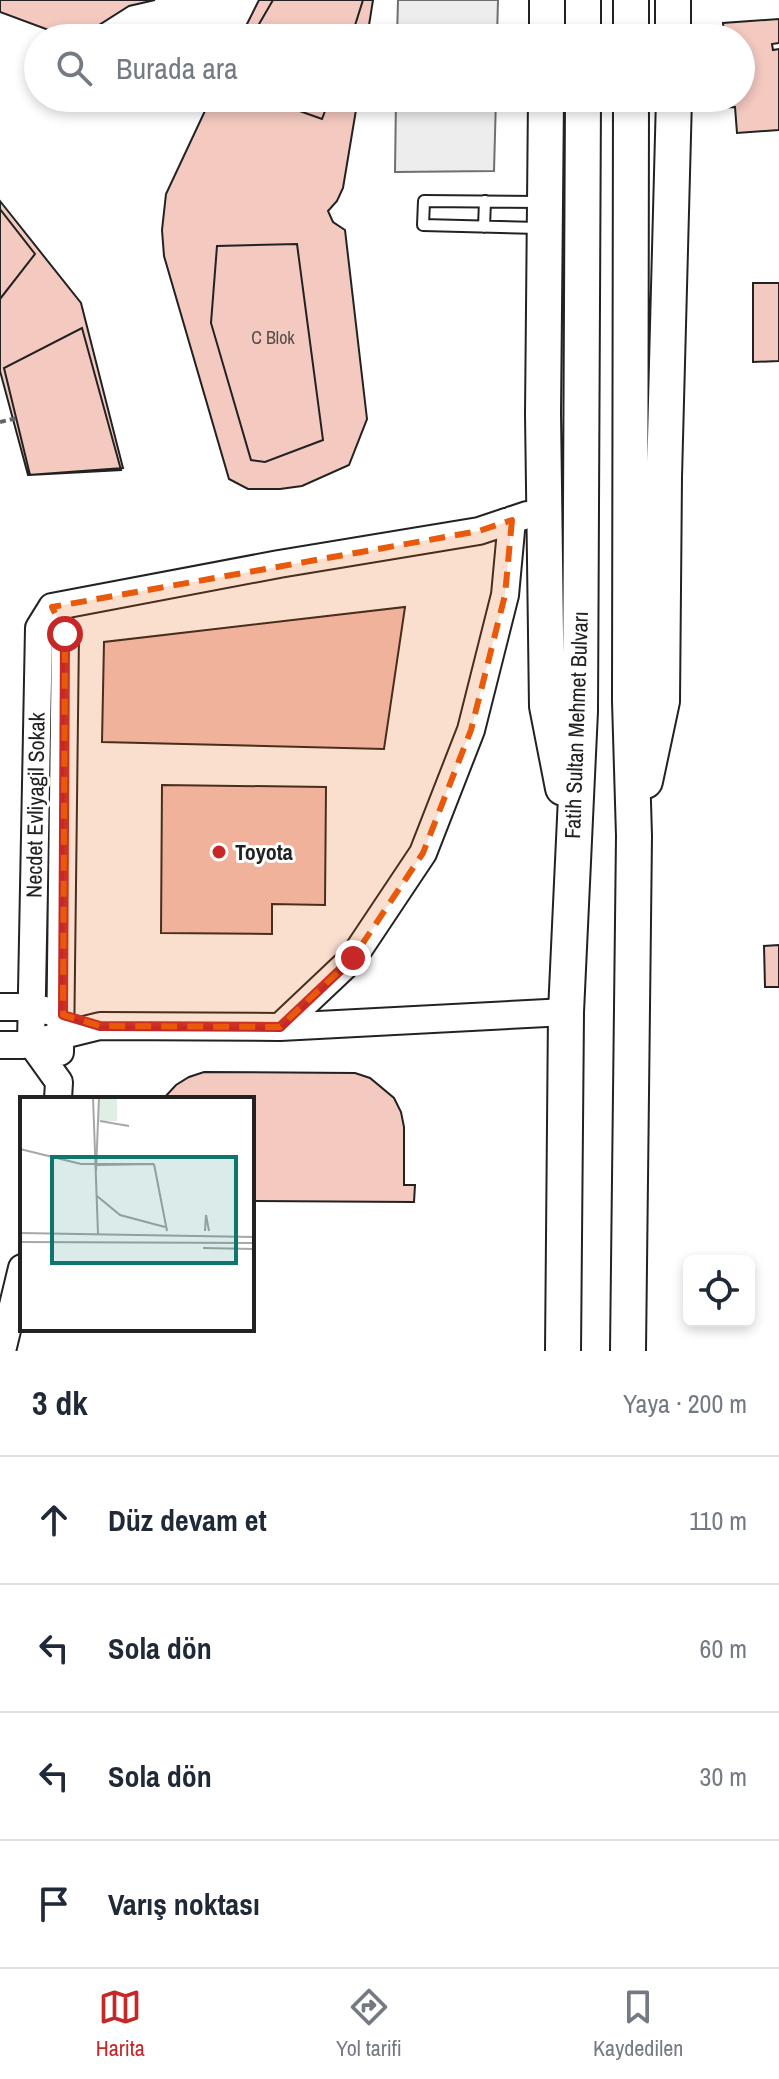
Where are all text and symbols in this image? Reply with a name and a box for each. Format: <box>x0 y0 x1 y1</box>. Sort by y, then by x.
search box <box>24 24 755 112</box>
icon: search <box>52 46 96 90</box>
text: Burada ara <box>116 48 238 88</box>
house number: C Blok <box>251 325 295 350</box>
street label: Fatih Sultan Mehmet Bulvarı <box>557 611 595 839</box>
route start <box>47 616 83 652</box>
street label: Necdet Evliyagil Sokak <box>18 711 52 898</box>
place label: Toyota <box>235 837 293 867</box>
marker: Toyota <box>210 843 228 861</box>
route end <box>335 940 371 976</box>
inset map <box>20 1097 254 1331</box>
map controls <box>683 1255 755 1327</box>
button: locate <box>683 1255 755 1327</box>
text: 3 dk <box>32 1380 88 1426</box>
text: Yaya · 200 m <box>623 1386 747 1421</box>
icon: ahead <box>32 1498 76 1542</box>
text: Düz devam et <box>108 1500 267 1540</box>
text: 110 m <box>689 1503 747 1538</box>
icon: left <box>32 1626 76 1670</box>
text: Sola dön <box>108 1628 212 1668</box>
text: 60 m <box>700 1631 747 1666</box>
icon: left <box>32 1754 76 1798</box>
text: Sola dön <box>108 1756 212 1796</box>
text: 30 m <box>700 1759 747 1794</box>
icon: arrive <box>32 1882 76 1926</box>
text: Varış noktası <box>108 1884 260 1924</box>
tab: Harita <box>96 1985 145 2063</box>
tab: Yol tarifi <box>336 1985 402 2063</box>
tab: Kaydedilen <box>593 1985 683 2063</box>

